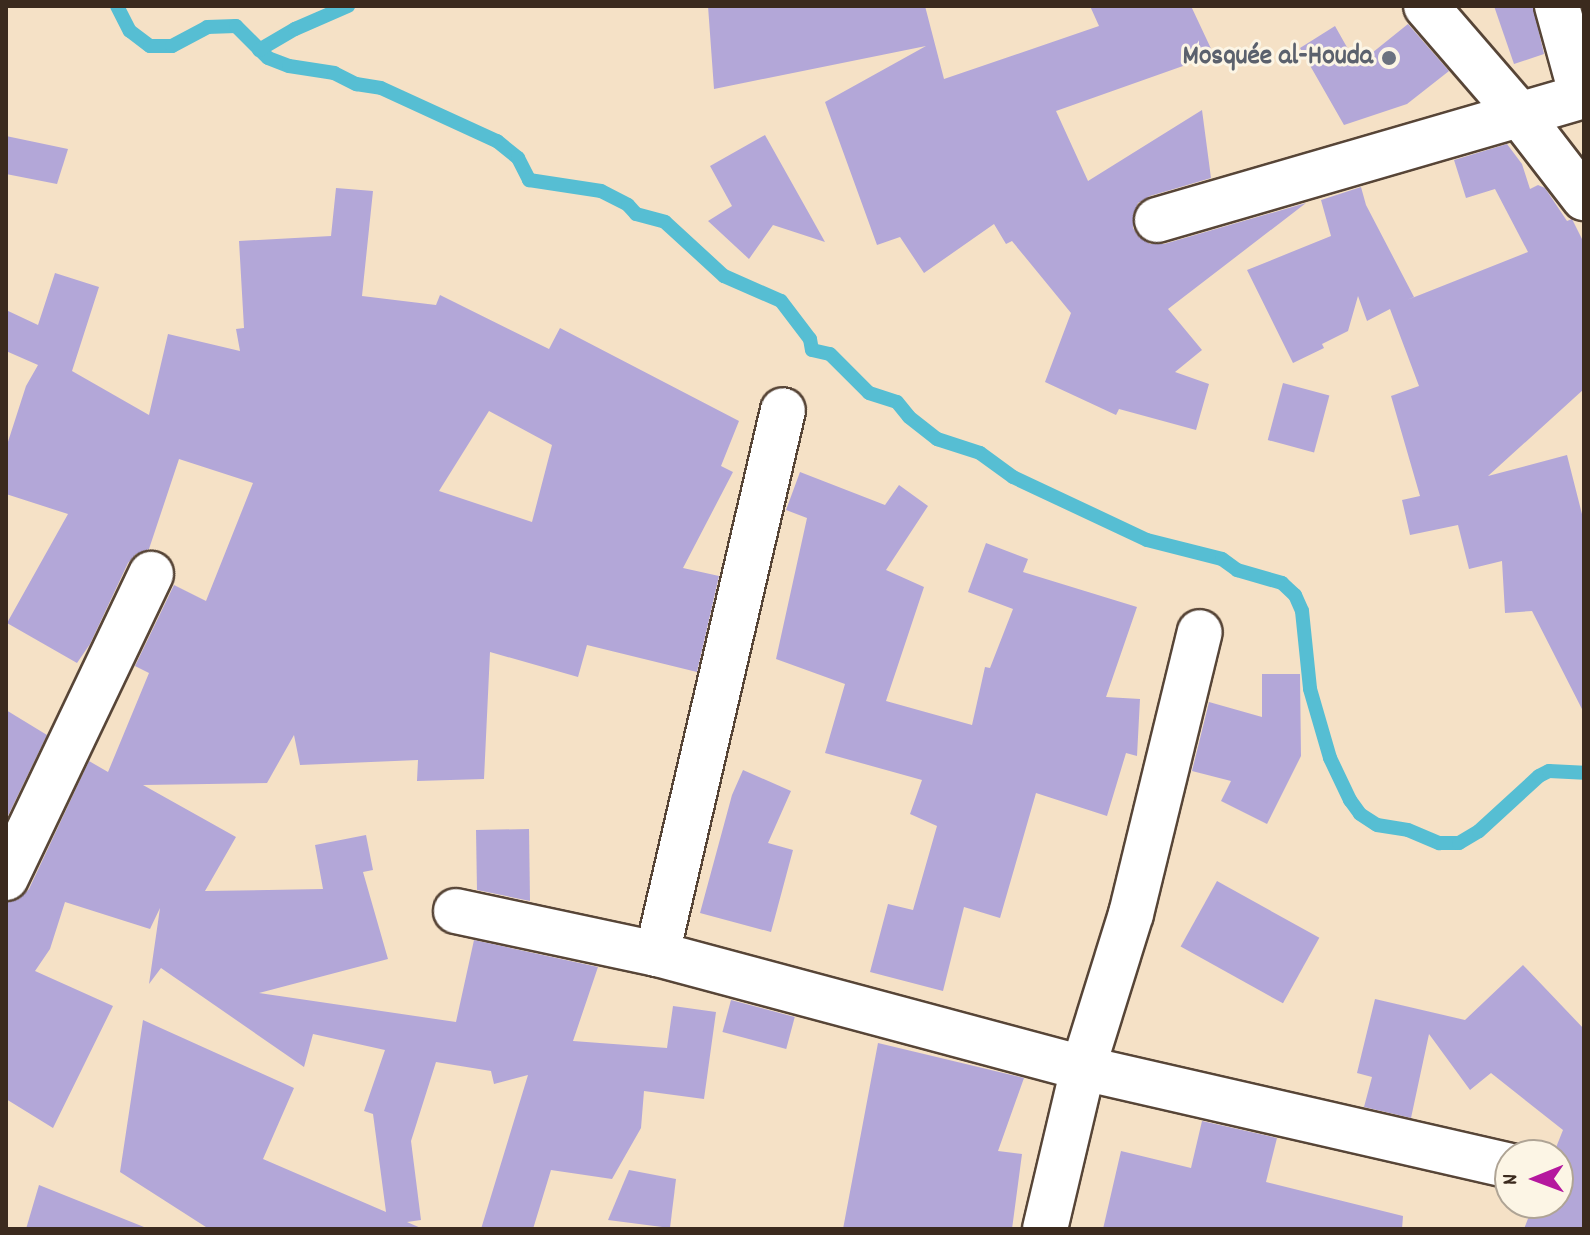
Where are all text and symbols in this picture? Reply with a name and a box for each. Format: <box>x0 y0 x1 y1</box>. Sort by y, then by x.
place label: Mosquée al-Houda <box>1183 41 1373 75</box>
marker: Mosquée al-Houda <box>1380 49 1398 67</box>
north arrow <box>1494 1139 1574 1219</box>
text: N <box>1496 1174 1527 1185</box>

